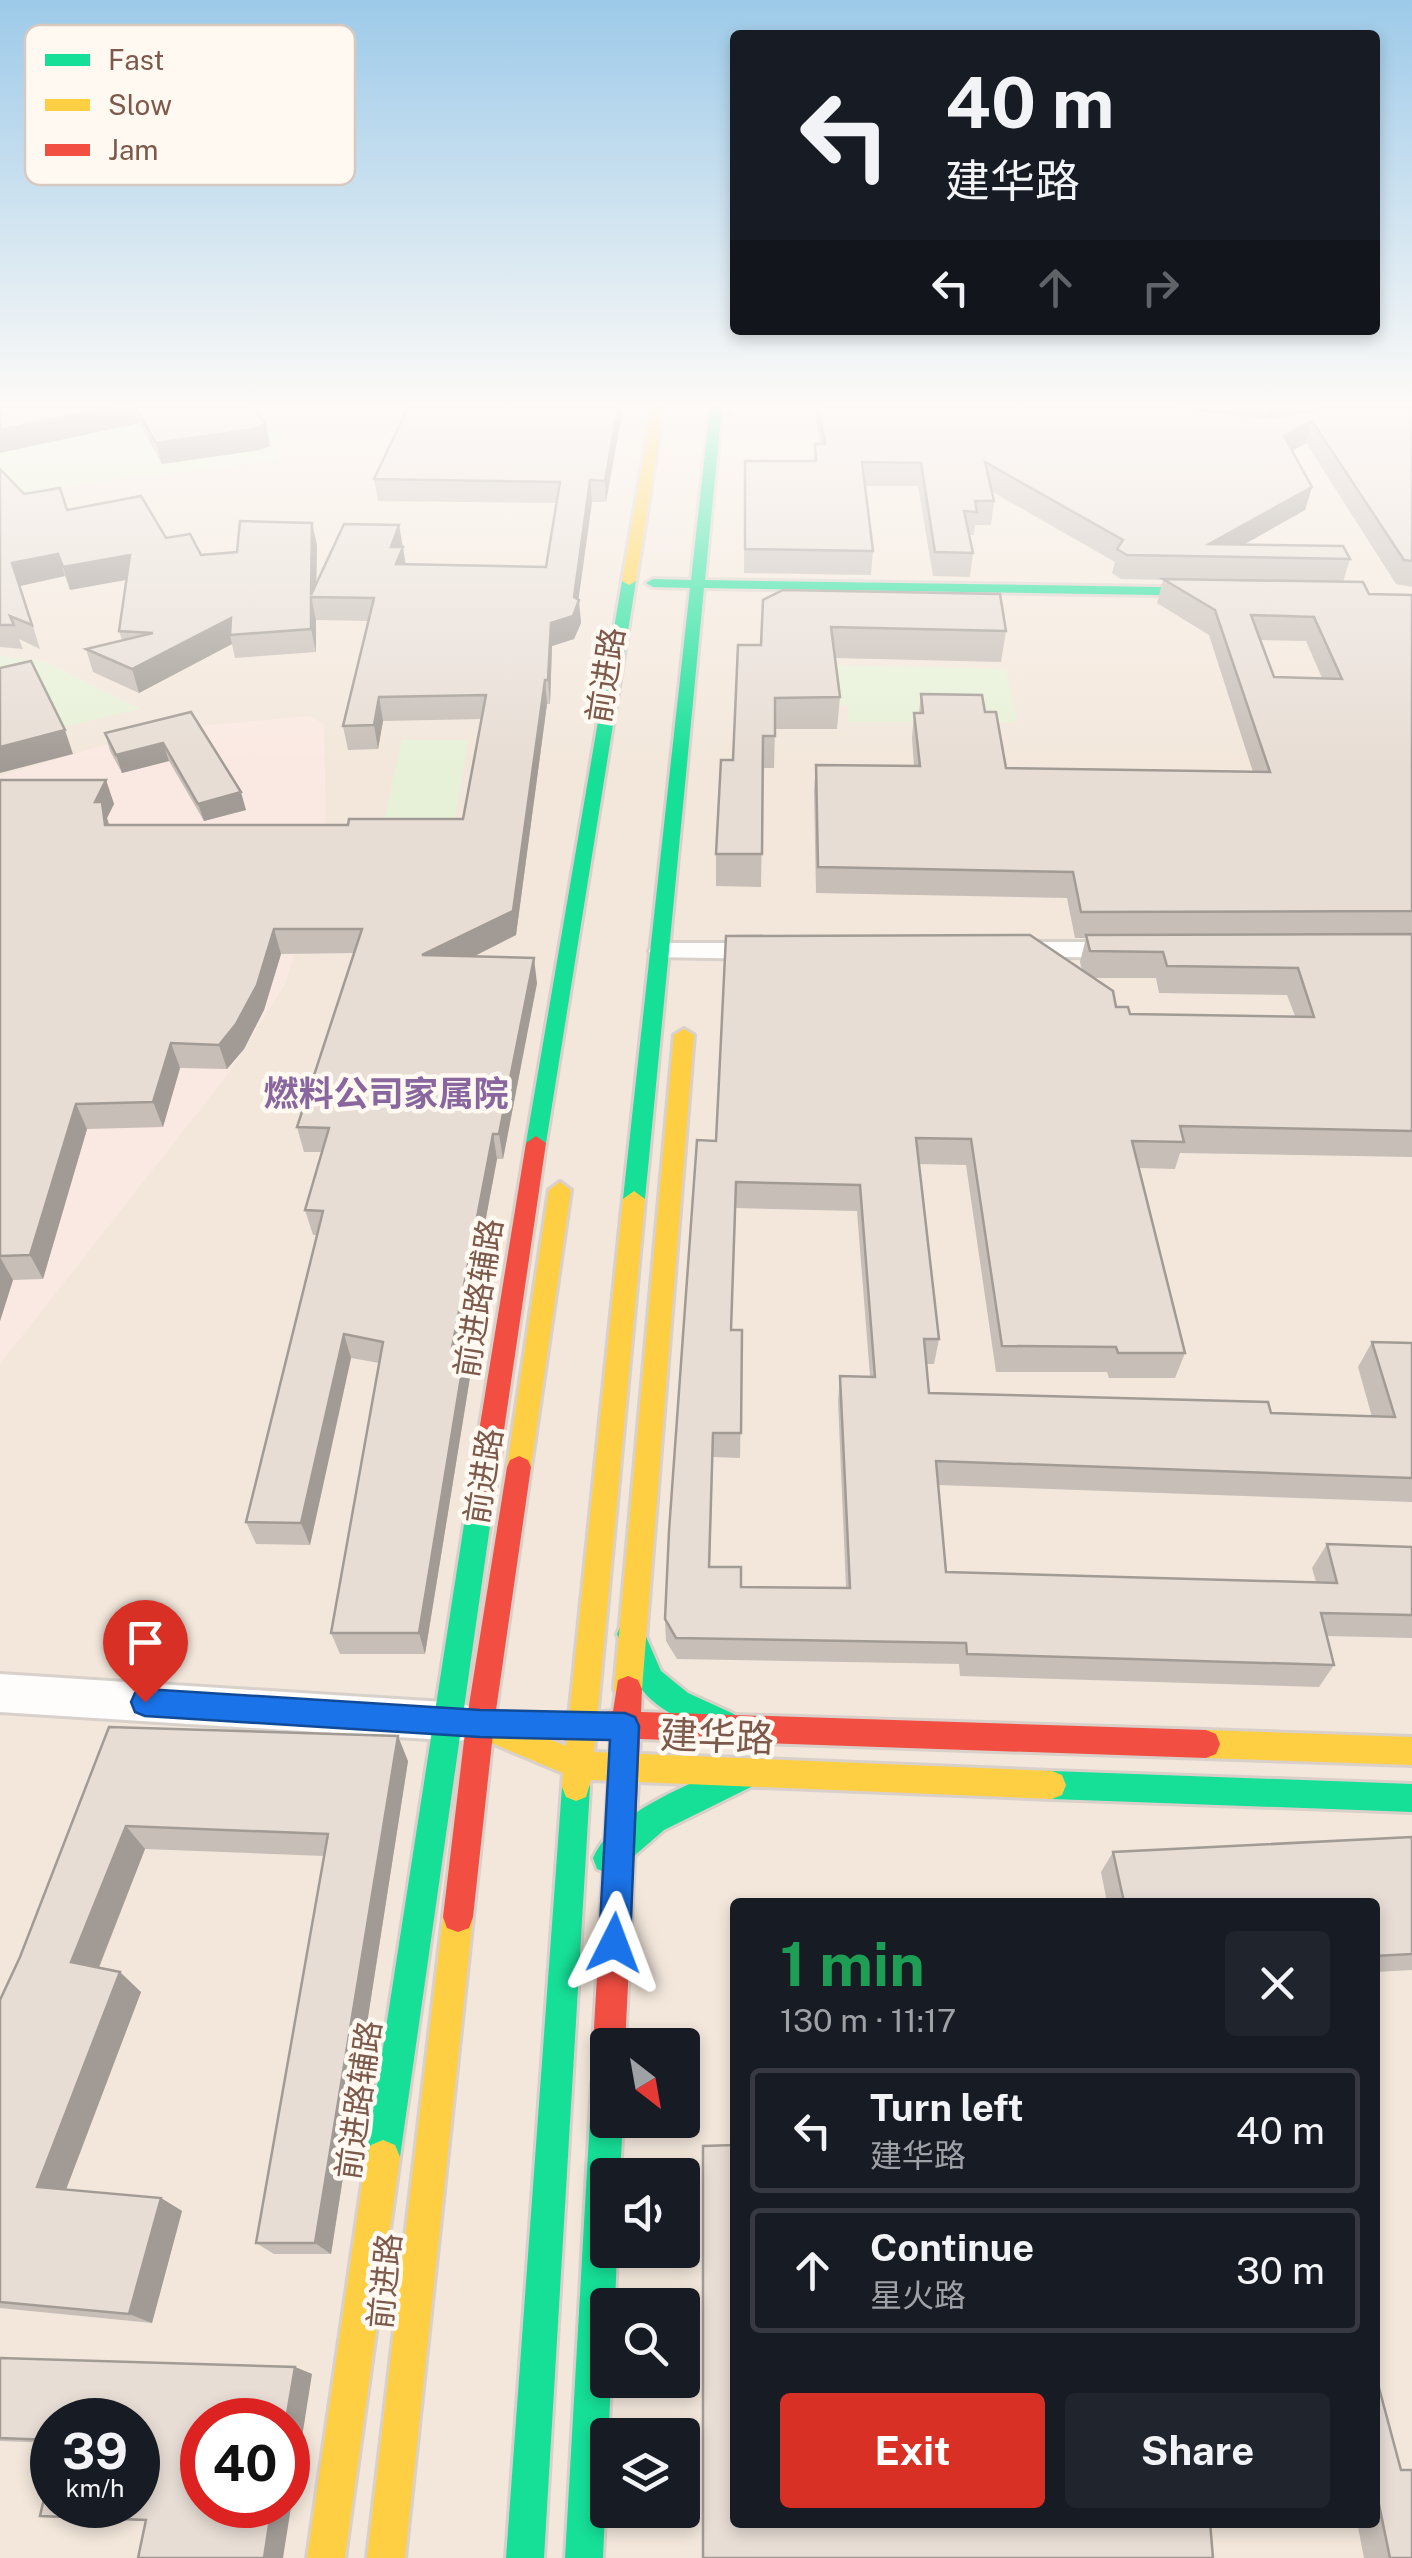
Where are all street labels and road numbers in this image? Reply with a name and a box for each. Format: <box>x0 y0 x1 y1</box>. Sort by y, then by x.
street label: 前进路 <box>580 625 631 725</box>
street label: 前进路辅路 <box>448 1216 509 1380</box>
street label: 前进路 <box>458 1426 509 1526</box>
street label: 建华路 <box>659 1712 775 1761</box>
street label: 前进路辅路 <box>329 2018 388 2182</box>
street label: 前进路 <box>361 2231 408 2331</box>

